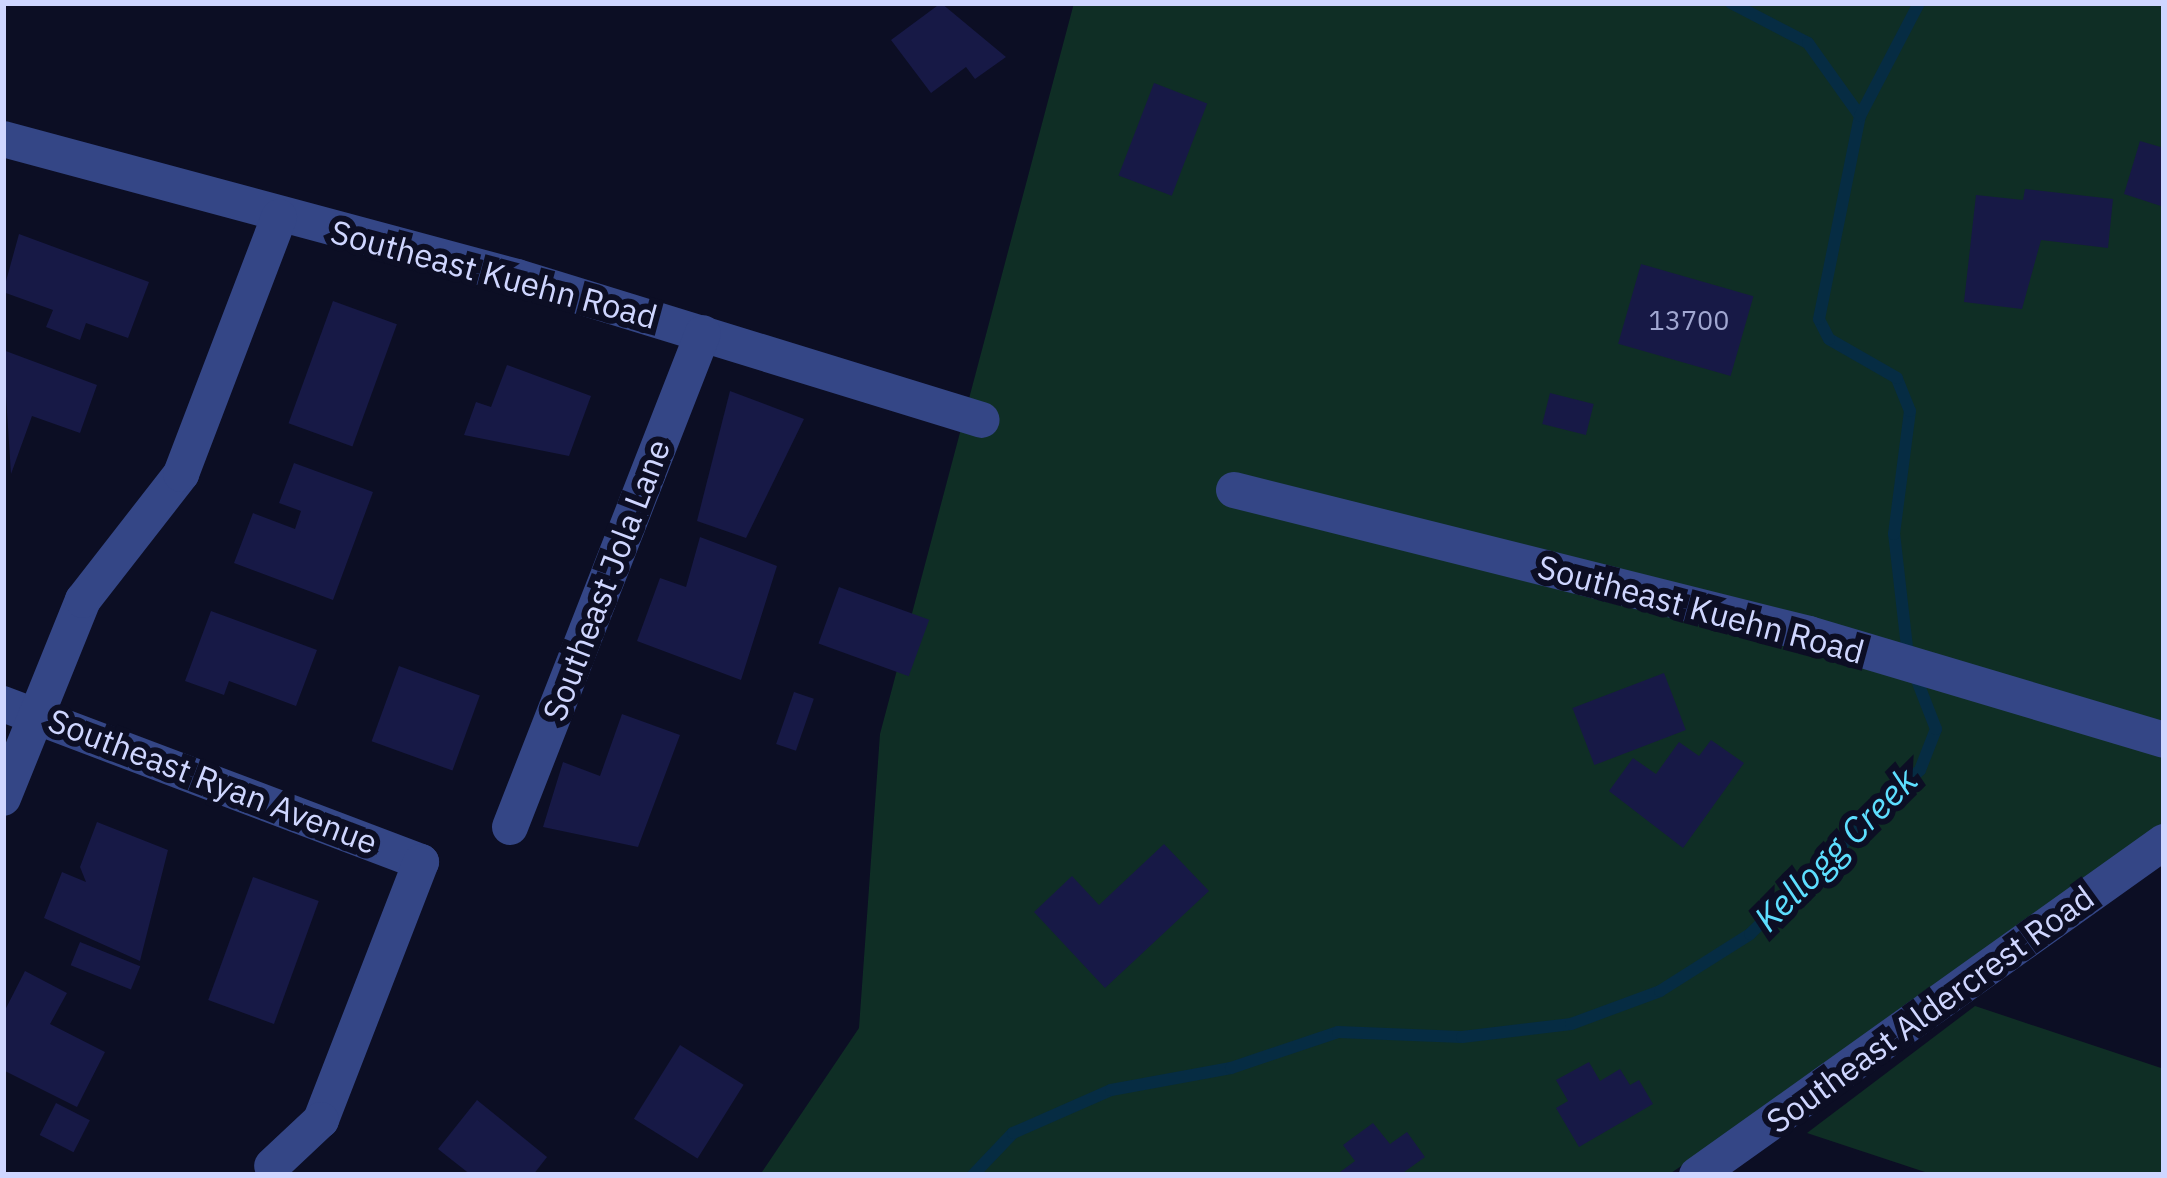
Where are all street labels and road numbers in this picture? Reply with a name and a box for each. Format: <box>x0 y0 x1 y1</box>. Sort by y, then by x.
street label: Southeast Kuehn Road <box>326 211 662 337</box>
street label: Southeast Jola Lane <box>534 434 678 726</box>
street label: Southeast Kuehn Road <box>1533 546 1869 672</box>
street label: Southeast Ryan Avenue <box>43 700 383 862</box>
street label: Southeast Aldercrest Road <box>1759 877 2101 1141</box>

